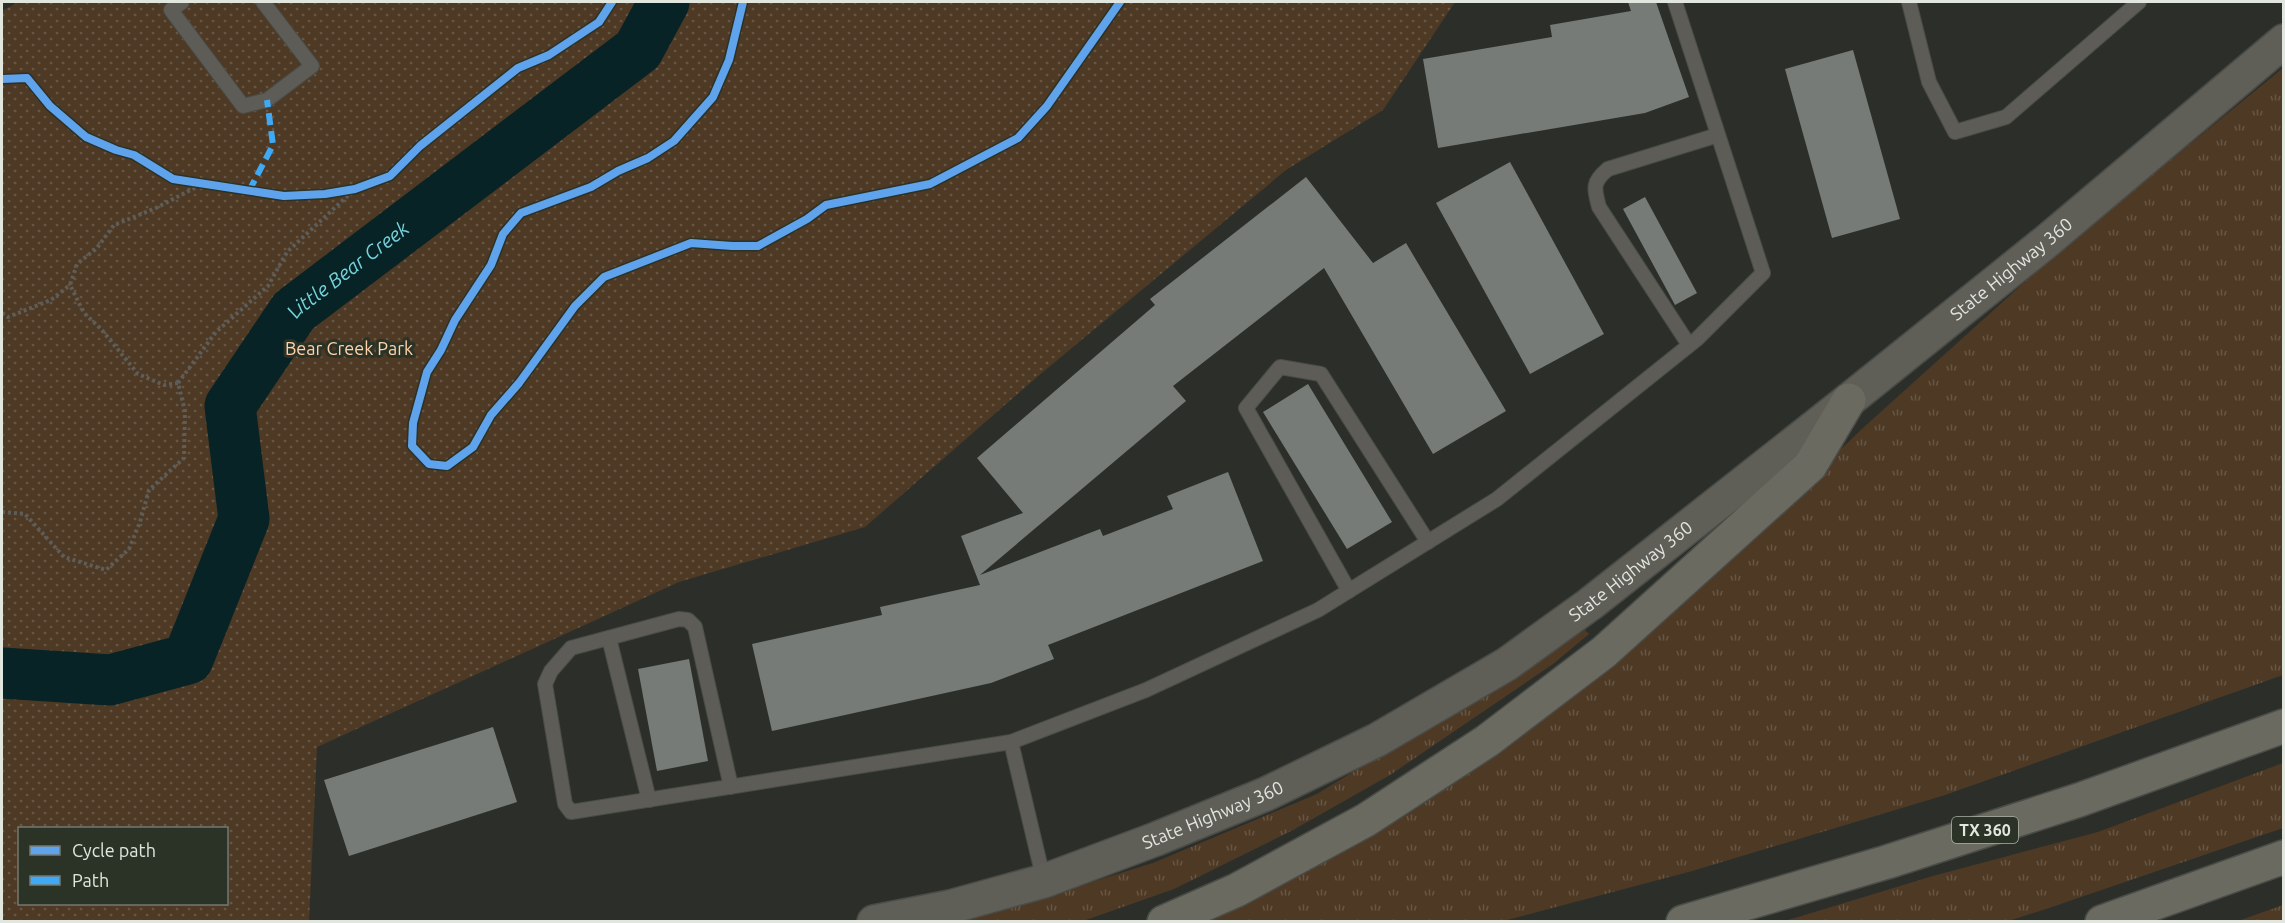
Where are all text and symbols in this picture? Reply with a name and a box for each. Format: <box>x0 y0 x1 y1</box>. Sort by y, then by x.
street label: State Highway 360 <box>1946 213 2076 324</box>
water label: Little Bear Creek <box>281 216 414 322</box>
park label: Bear Creek Park <box>285 338 413 358</box>
street label: State Highway 360 <box>1565 516 1696 625</box>
street label: State Highway 360 <box>1139 776 1286 852</box>
road number: TX 360 <box>1952 817 2018 843</box>
legend <box>18 827 228 905</box>
text: Cycle path <box>72 840 156 860</box>
text: Path <box>72 870 109 890</box>

